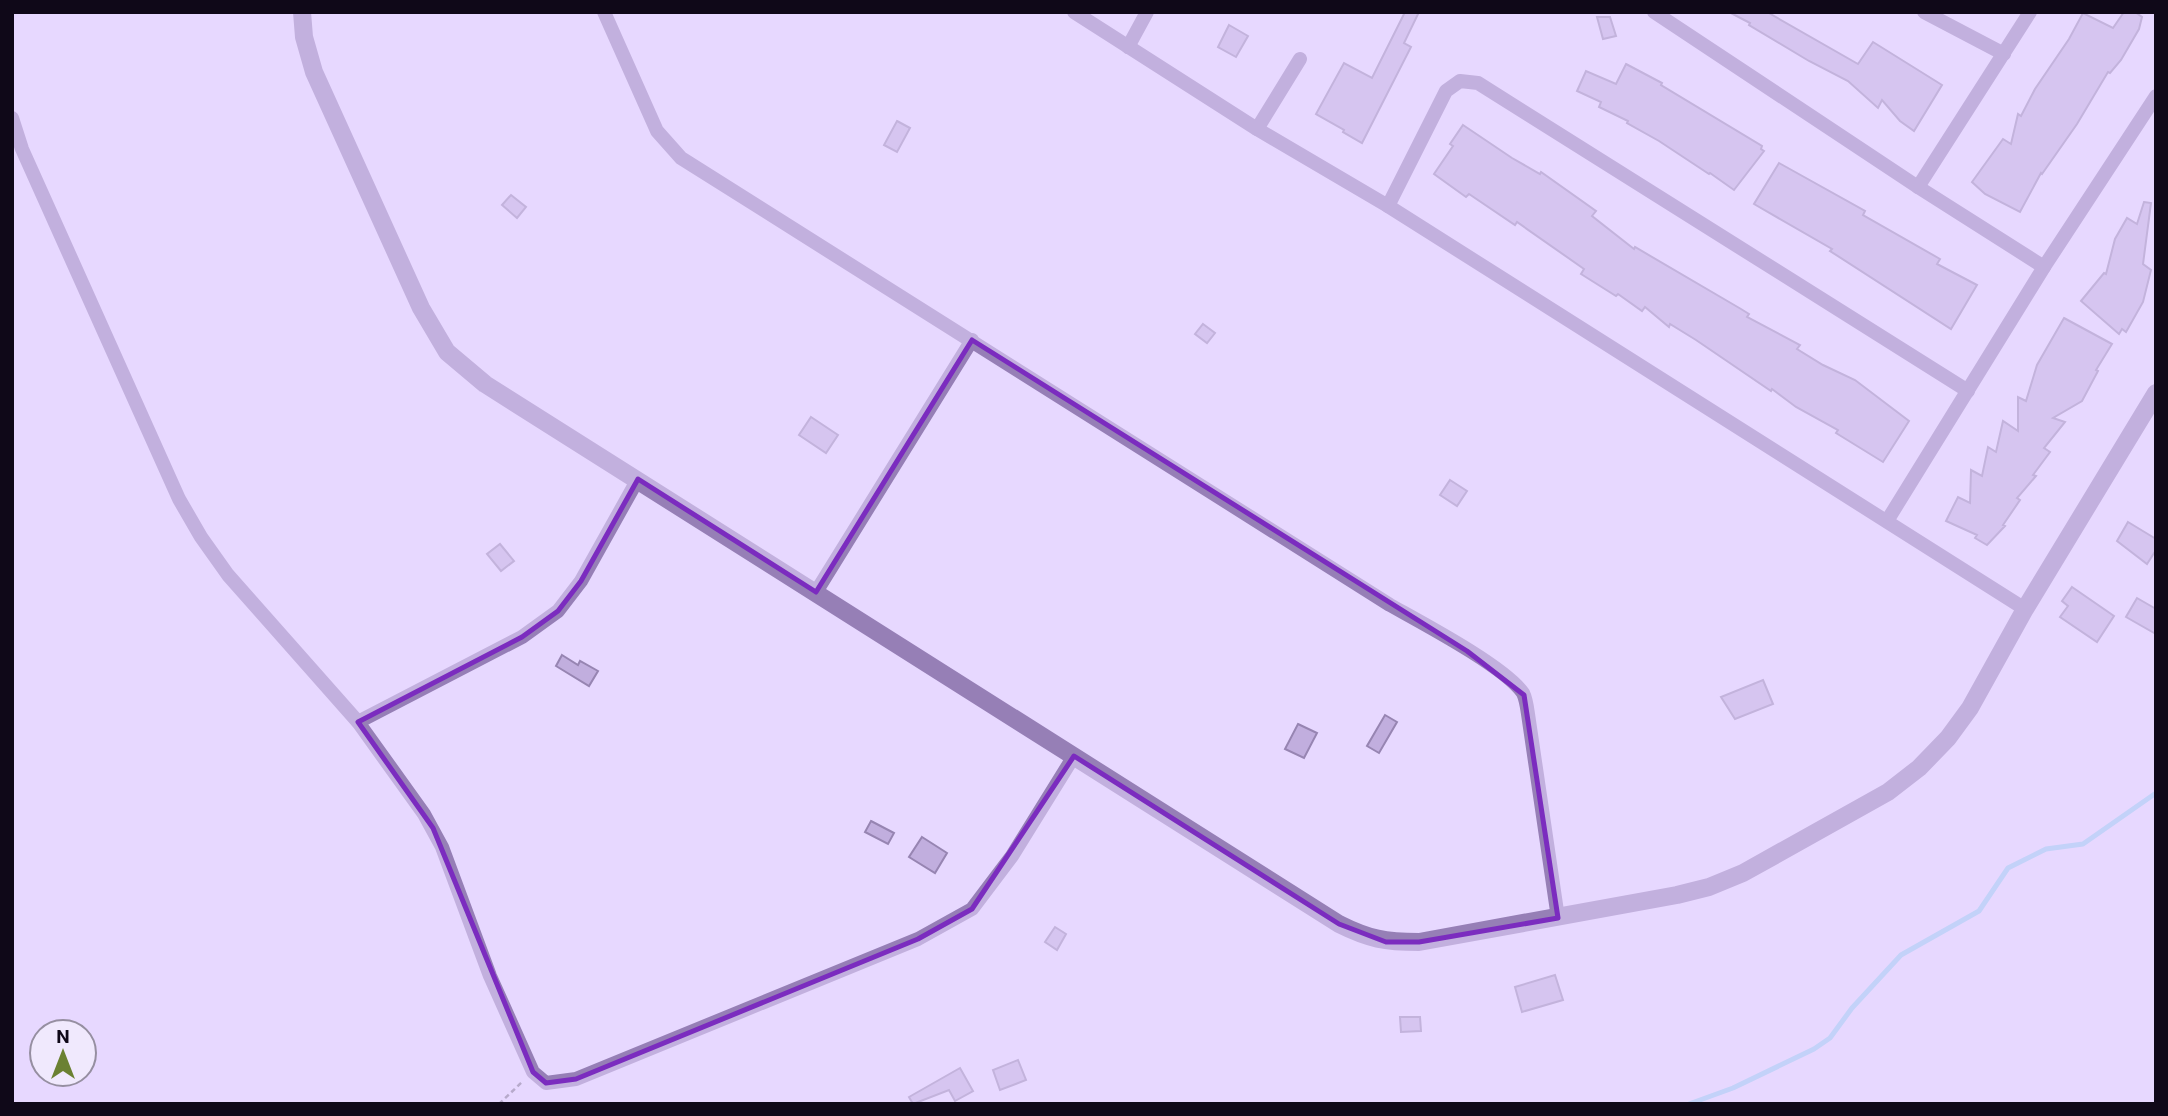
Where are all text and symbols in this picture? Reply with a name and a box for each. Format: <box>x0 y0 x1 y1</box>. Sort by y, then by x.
north arrow <box>28 1018 98 1088</box>
text: N <box>56 1025 70 1048</box>

